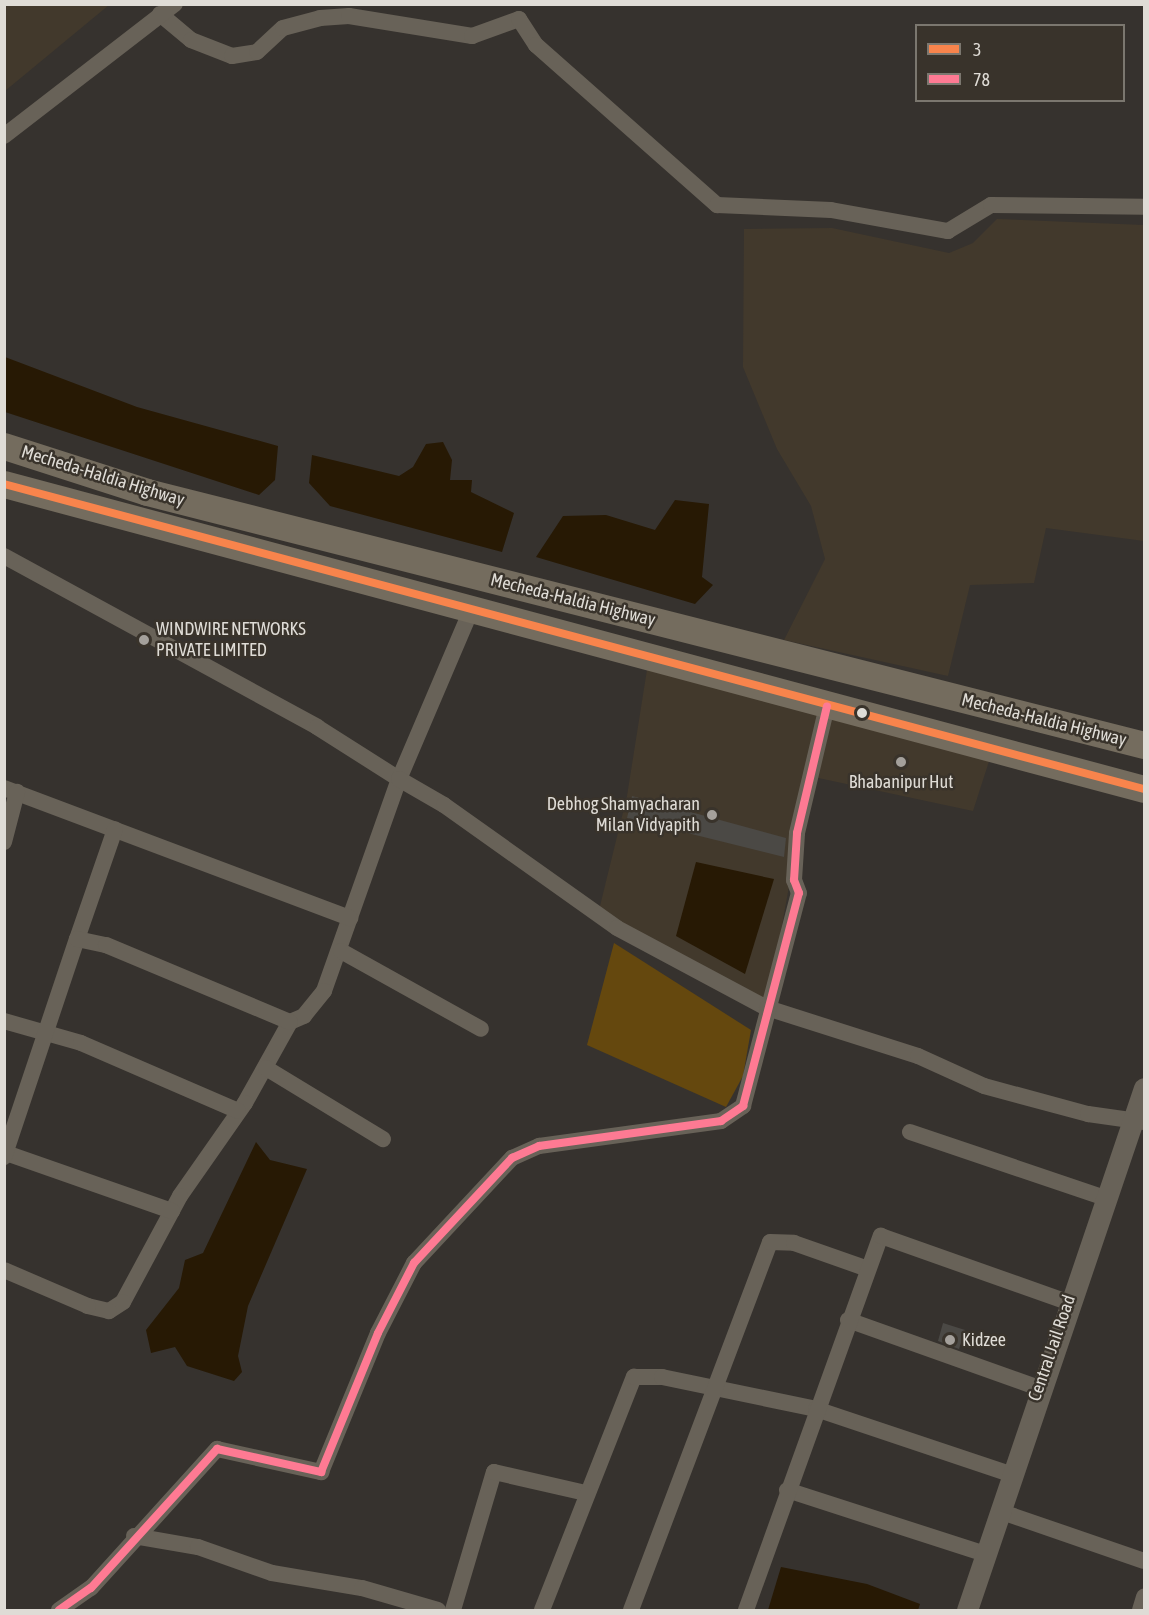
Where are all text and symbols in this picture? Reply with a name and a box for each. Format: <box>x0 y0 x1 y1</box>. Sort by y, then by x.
legend <box>915 24 1125 102</box>
text: 3 <box>973 39 981 60</box>
text: 78 <box>973 69 990 90</box>
street label: Mecheda-Haldia Highway <box>19 441 187 511</box>
street label: Mecheda-Haldia Highway <box>488 569 658 631</box>
place label: WINDWIRE NETWORKS PRIVATE LIMITED <box>156 619 306 662</box>
marker: WINDWIRE NETWORKS PRIVATE LIMITED <box>137 633 151 647</box>
street label: Mecheda-Haldia Highway <box>959 689 1129 751</box>
unlabelled marker <box>856 707 868 719</box>
marker: Bhabanipur Hut <box>894 755 908 769</box>
place label: Bhabanipur Hut <box>849 771 953 793</box>
place label: Debhog Shamyacharan Milan Vidyapith <box>547 794 700 836</box>
marker: Debhog Shamyacharan Milan Vidyapith <box>705 808 719 822</box>
street label: Central Jail Road <box>1024 1292 1080 1404</box>
place label: Kidzee <box>962 1329 1006 1351</box>
marker: Kidzee <box>943 1333 957 1347</box>

